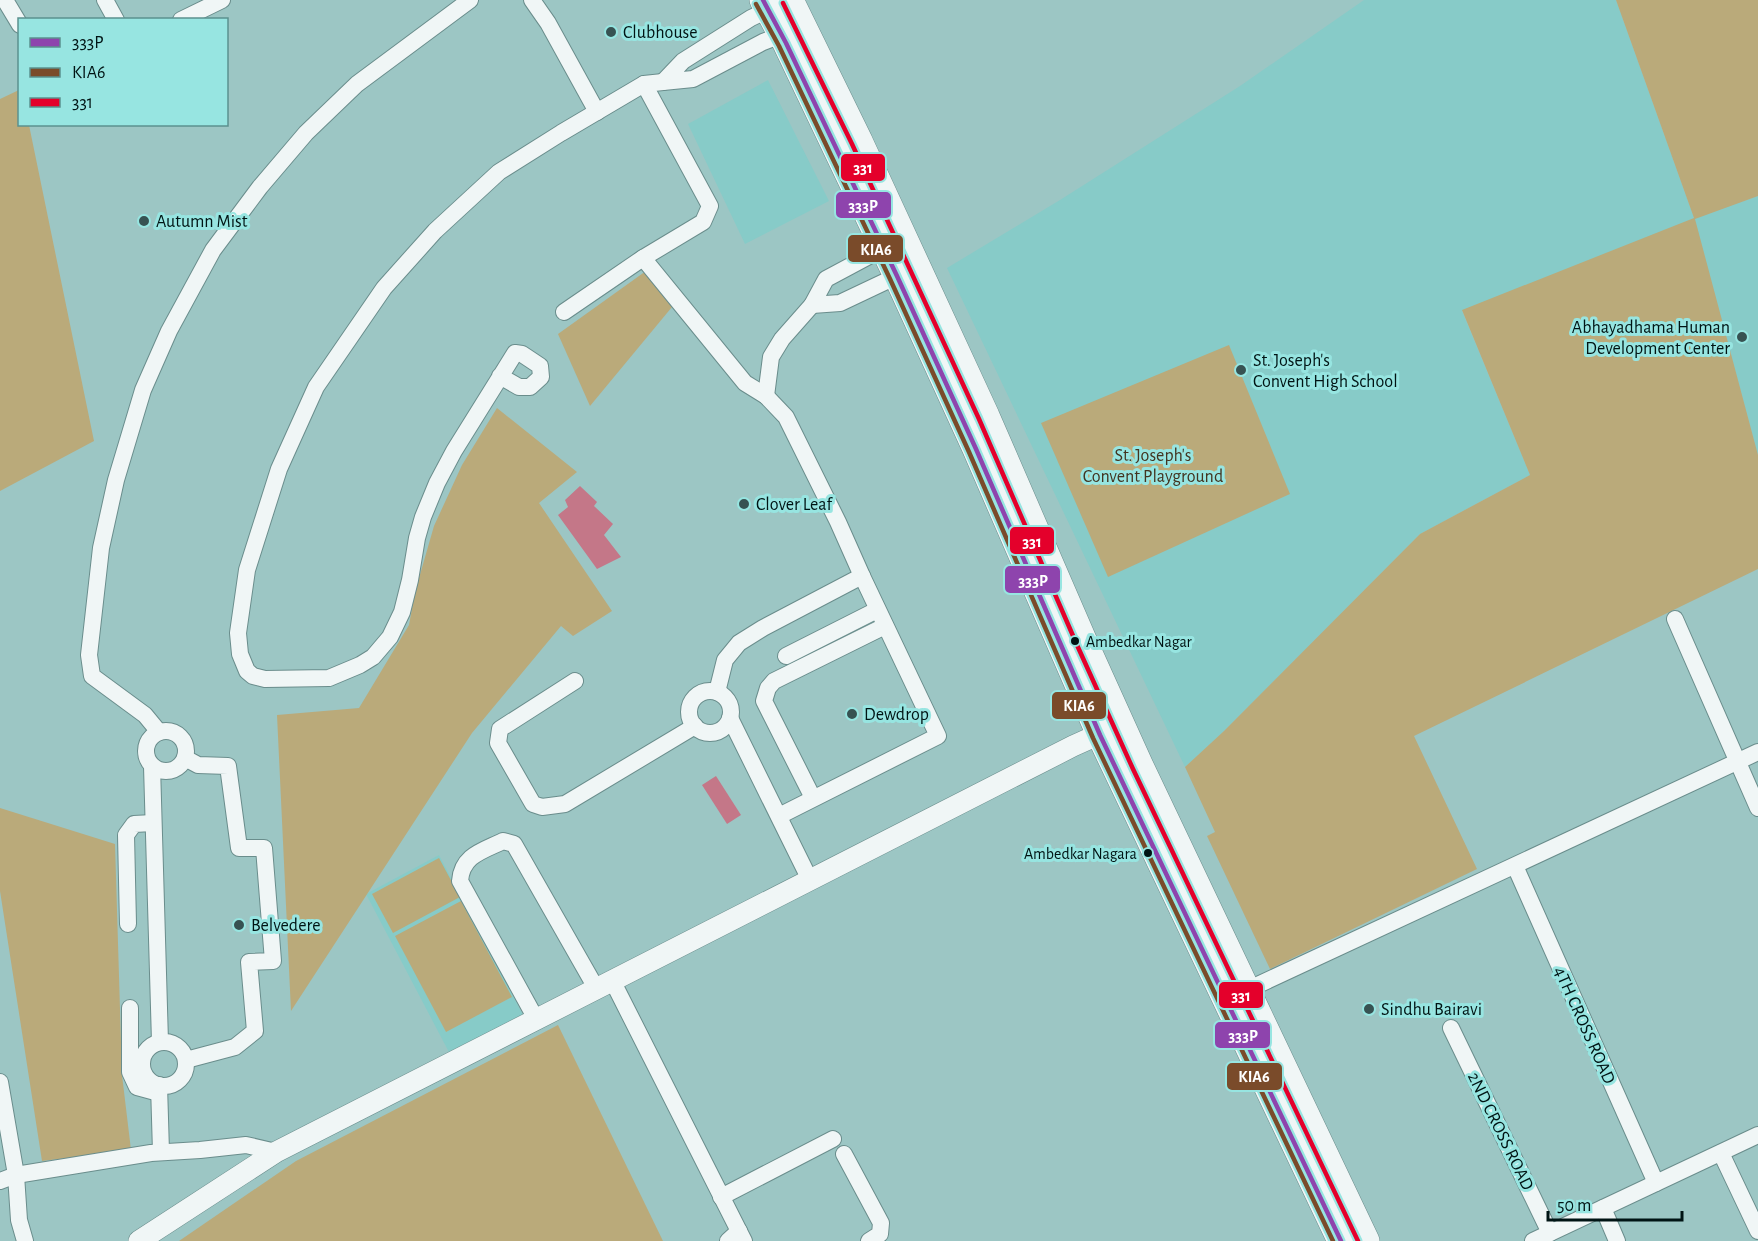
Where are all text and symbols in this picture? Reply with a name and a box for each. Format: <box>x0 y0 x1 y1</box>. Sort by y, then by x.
legend <box>18 18 228 126</box>
place label: Clubhouse <box>623 24 698 42</box>
marker: Clubhouse <box>604 25 618 39</box>
text: 333P <box>72 34 104 52</box>
text: KIA6 <box>72 64 106 82</box>
text: 331 <box>72 94 93 112</box>
line badge: 331 <box>840 153 886 182</box>
text: 331 <box>853 160 873 176</box>
line badge: 333P <box>835 191 892 219</box>
text: 333P <box>848 198 878 214</box>
place label: Autumn Mist <box>156 213 248 231</box>
marker: Autumn Mist <box>137 214 151 228</box>
line badge: KIA6 <box>847 234 904 263</box>
text: KIA6 <box>860 242 892 258</box>
place label: Abhayadhama Human Development Center <box>1572 319 1730 358</box>
marker: Abhayadhama Human Development Center <box>1735 330 1749 344</box>
place label: St. Joseph's Convent High School <box>1253 352 1398 391</box>
marker: St. Joseph's Convent High School <box>1234 363 1248 377</box>
park label: St. Joseph's Convent Playground <box>1083 447 1223 486</box>
place label: Clover Leaf <box>756 496 834 514</box>
marker: Clover Leaf <box>737 497 751 511</box>
line badge: 331 <box>1009 526 1055 555</box>
text: 331 <box>1022 534 1042 550</box>
line badge: 333P <box>1004 565 1061 594</box>
text: 333P <box>1018 573 1048 589</box>
place label: Ambedkar Nagar <box>1086 634 1193 650</box>
marker: Ambedkar Nagar <box>1069 635 1081 647</box>
line badge: KIA6 <box>1051 691 1107 720</box>
text: KIA6 <box>1063 698 1095 714</box>
place label: Dewdrop <box>864 706 929 724</box>
marker: Dewdrop <box>845 707 859 721</box>
place label: Ambedkar Nagara <box>1024 846 1137 862</box>
marker: Ambedkar Nagara <box>1142 847 1154 859</box>
place label: Belvedere <box>251 917 321 935</box>
marker: Belvedere <box>232 918 246 932</box>
street label: 4TH CROSS ROAD <box>1550 964 1618 1087</box>
line badge: 331 <box>1218 981 1264 1009</box>
text: 331 <box>1231 988 1251 1004</box>
place label: Sindhu Bairavi <box>1381 1001 1482 1019</box>
marker: Sindhu Bairavi <box>1362 1002 1376 1016</box>
line badge: 333P <box>1214 1021 1271 1049</box>
text: 333P <box>1228 1028 1258 1044</box>
line badge: KIA6 <box>1226 1062 1283 1091</box>
text: KIA6 <box>1238 1069 1270 1085</box>
street label: 2ND CROSS ROAD <box>1464 1070 1536 1193</box>
scale bar <box>1548 1184 1682 1222</box>
text: 50 m <box>1557 1197 1591 1215</box>

